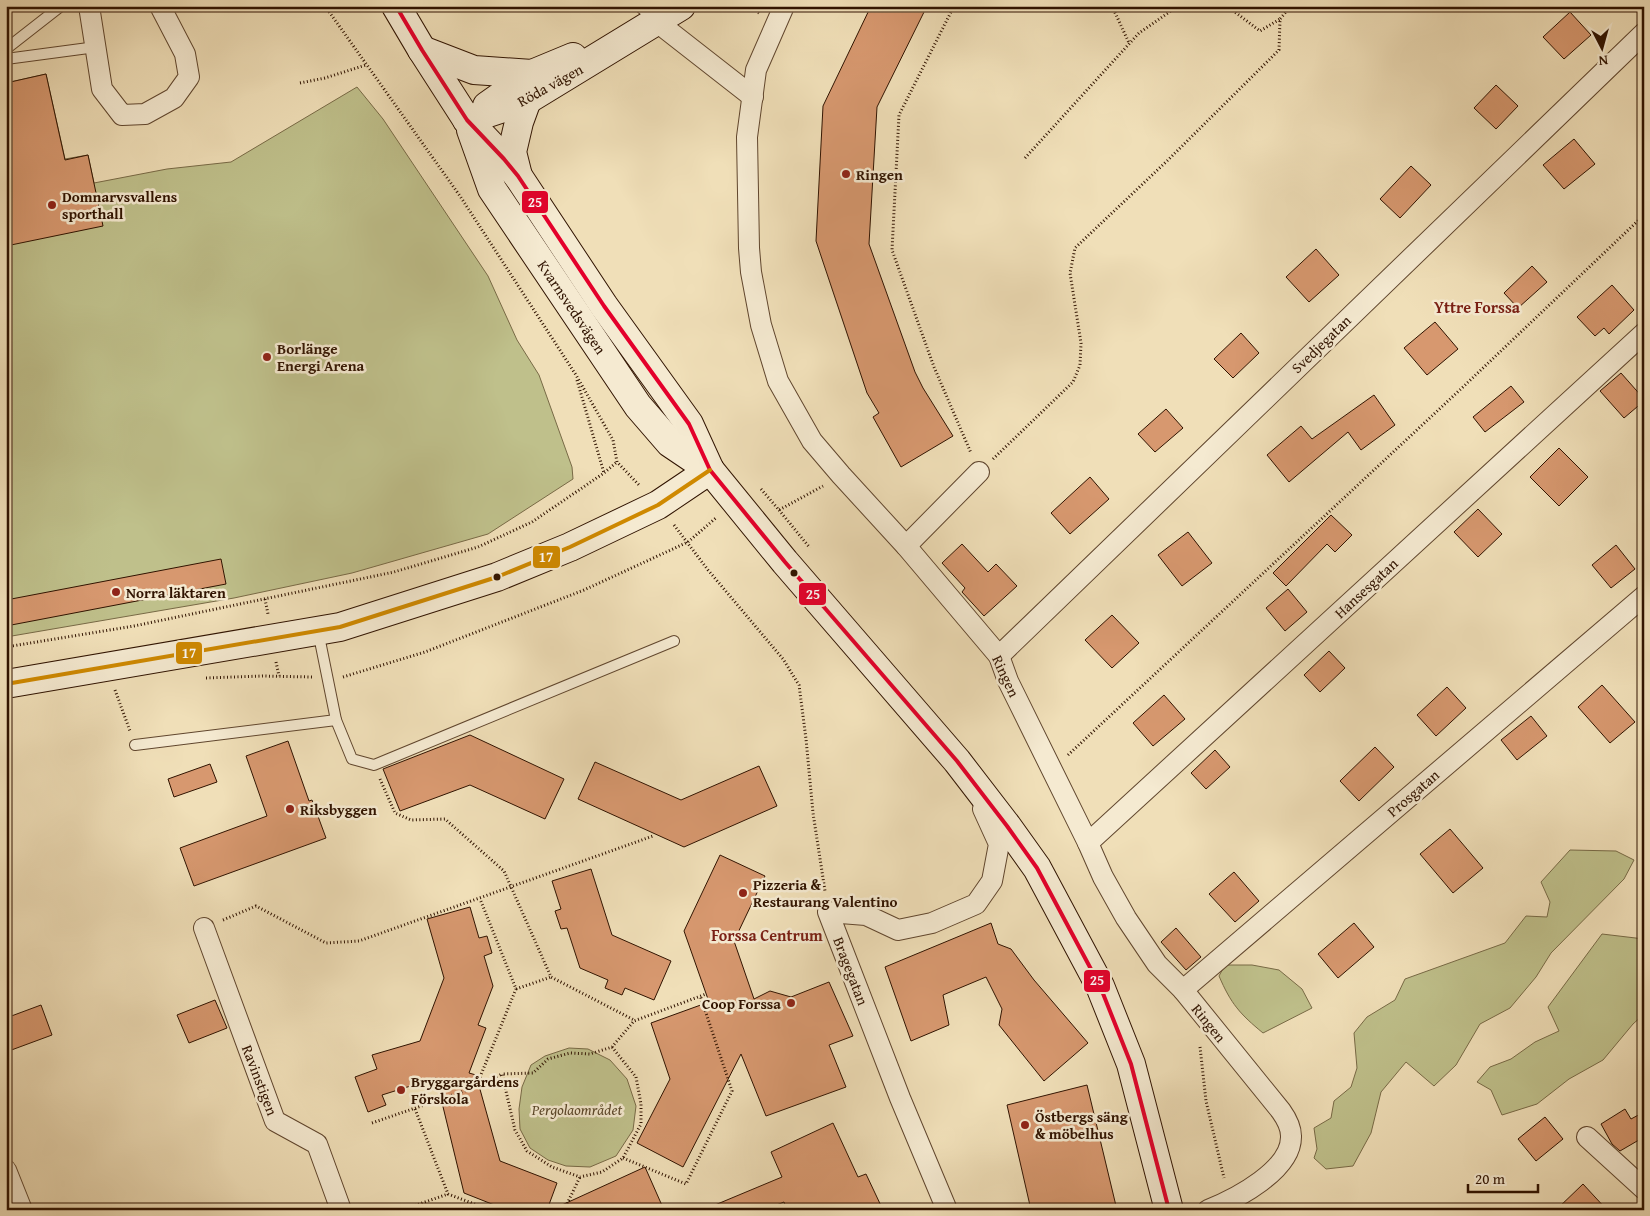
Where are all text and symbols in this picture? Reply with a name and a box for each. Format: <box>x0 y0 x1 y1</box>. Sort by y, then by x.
north arrow <box>1578 22 1628 72</box>
text: N <box>1597 50 1609 71</box>
street label: Röda vägen <box>513 58 587 112</box>
place label: Ringen <box>856 164 903 185</box>
marker: Ringen <box>840 168 852 180</box>
place label: Domnarvsvallens sporthall <box>62 186 177 224</box>
line badge: 25 <box>521 190 549 214</box>
text: 25 <box>528 192 542 212</box>
marker: Domnarvsvallens sporthall <box>46 199 58 211</box>
street label: Kvarnsvedsvägen <box>533 256 612 359</box>
district label: Yttre Forssa <box>1434 295 1521 319</box>
street label: Svedjegatan <box>1286 310 1356 378</box>
place label: Borlänge Energi Arena <box>277 338 364 376</box>
marker: Borlänge Energi Arena <box>261 351 273 363</box>
line badge: 17 <box>532 545 561 569</box>
text: 17 <box>539 547 553 567</box>
street label: Hansesgatan <box>1330 553 1403 623</box>
unlabelled marker <box>789 568 799 578</box>
unlabelled marker <box>492 572 502 582</box>
place label: Norra läktaren <box>126 582 226 603</box>
line badge: 25 <box>798 582 827 606</box>
text: 25 <box>806 584 820 604</box>
marker: Norra läktaren <box>110 586 122 598</box>
line badge: 17 <box>175 641 203 665</box>
text: 17 <box>182 643 196 663</box>
street label: Ringen <box>987 652 1025 701</box>
street label: Prosgatan <box>1382 764 1444 822</box>
place label: Riksbyggen <box>300 799 377 820</box>
marker: Riksbyggen <box>284 803 296 815</box>
place label: Pizzeria & Restaurang Valentino <box>753 874 898 912</box>
marker: Pizzeria & Restaurang Valentino <box>737 887 749 899</box>
district label: Forssa Centrum <box>711 923 823 947</box>
street label: Bragegatan <box>828 934 874 1009</box>
line badge: 25 <box>1083 969 1111 993</box>
text: 25 <box>1090 970 1104 990</box>
place label: Coop Forssa <box>702 993 781 1014</box>
marker: Coop Forssa <box>785 997 797 1009</box>
street label: Ringen <box>1187 999 1231 1047</box>
street label: Ravinstigen <box>237 1042 283 1119</box>
place label: Bryggargårdens Förskola <box>411 1071 519 1109</box>
marker: Bryggargårdens Förskola <box>395 1084 407 1096</box>
park label: Pergolaområdet <box>531 1099 622 1120</box>
place label: Östbergs säng & möbelhus <box>1035 1106 1128 1144</box>
marker: Östbergs säng & möbelhus <box>1019 1119 1031 1131</box>
scale bar <box>1468 1161 1538 1193</box>
text: 20 m <box>1475 1168 1506 1189</box>

